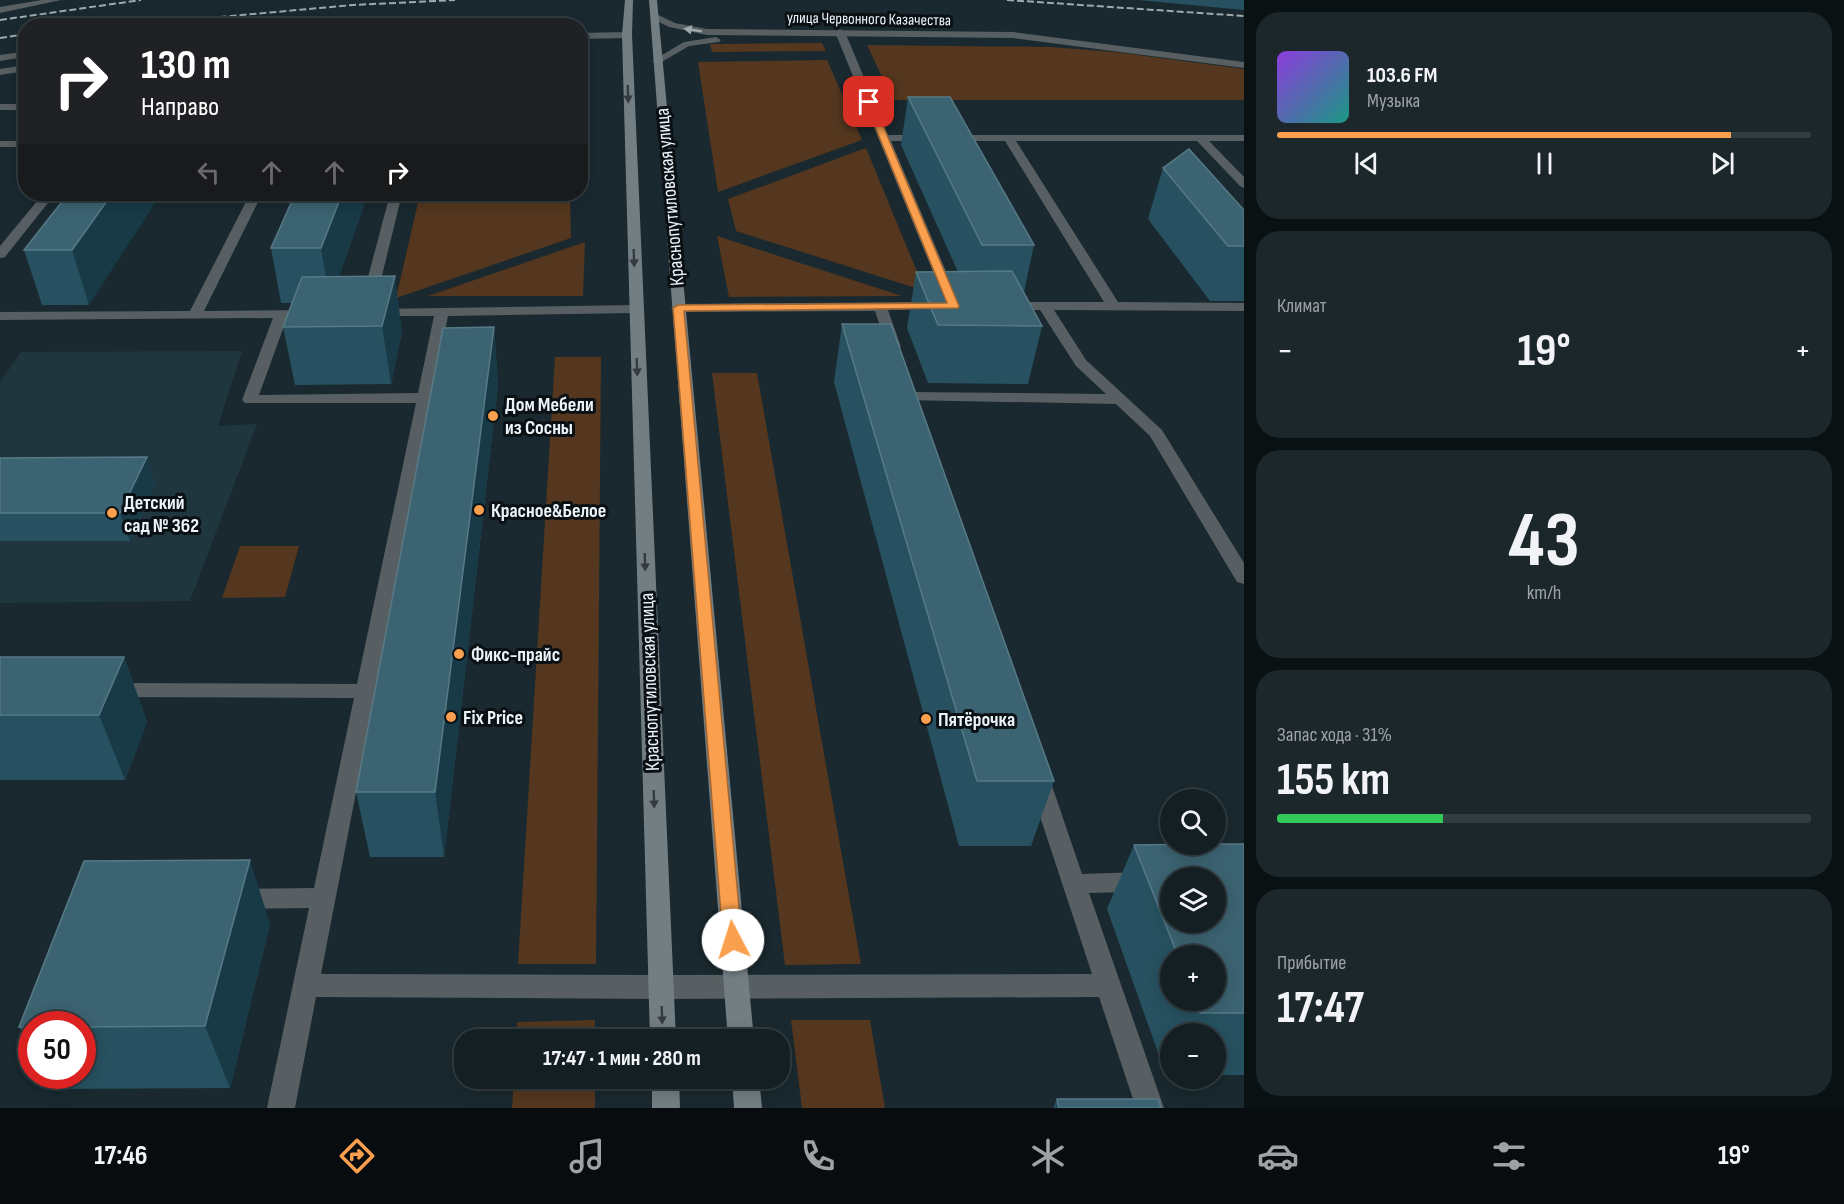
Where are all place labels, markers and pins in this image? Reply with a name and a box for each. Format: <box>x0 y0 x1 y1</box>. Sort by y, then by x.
pin <box>843 76 894 127</box>
place label: Дом Мебели из Сосны <box>505 393 594 440</box>
marker: Дом Мебели из Сосны <box>486 409 500 423</box>
place label: Детский сад № 362 <box>124 491 199 538</box>
place label: Красное&Белое <box>491 499 606 523</box>
marker: Красное&Белое <box>472 503 486 517</box>
marker: Детский сад № 362 <box>105 506 119 520</box>
place label: Фикс-прайс <box>471 643 560 667</box>
marker: Фикс-прайс <box>452 647 466 661</box>
place label: Fix Price <box>463 706 523 730</box>
place label: Пятёрочка <box>938 708 1015 732</box>
marker: Fix Price <box>444 710 458 724</box>
marker: Пятёрочка <box>919 712 933 726</box>

